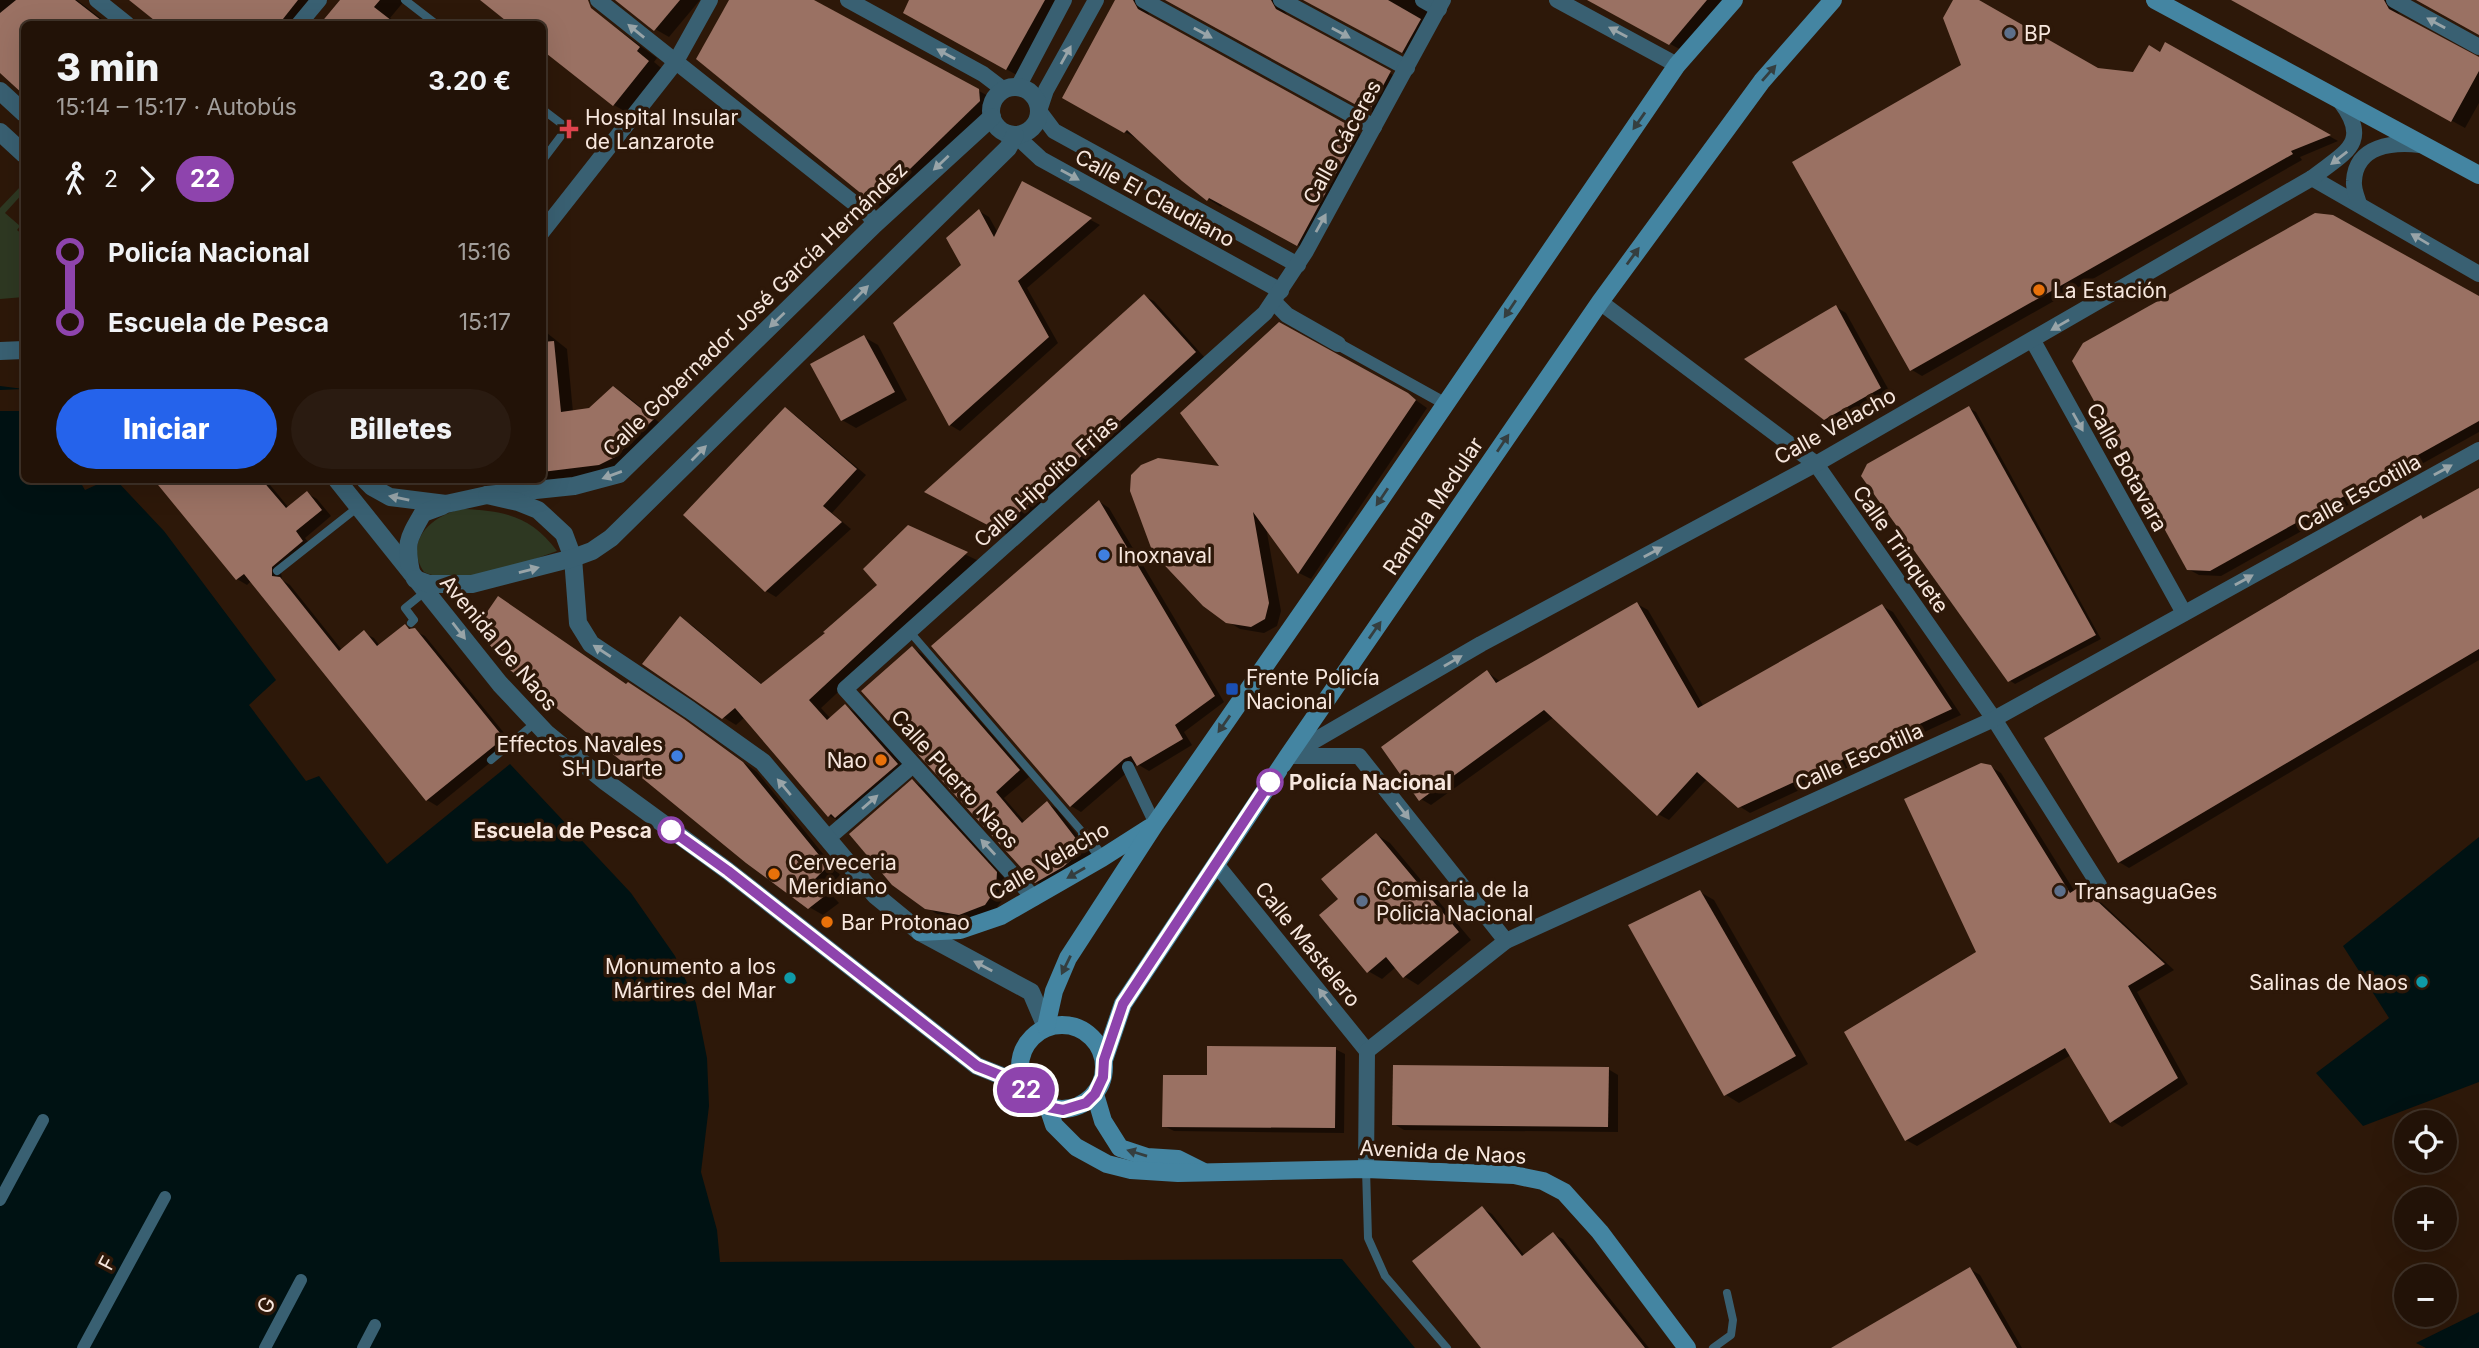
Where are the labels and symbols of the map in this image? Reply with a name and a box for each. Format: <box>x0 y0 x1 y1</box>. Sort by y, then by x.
one-way arrow <box>2427 17 2446 29</box>
place label: BP <box>2024 21 2051 46</box>
one-way arrow <box>628 24 646 39</box>
marker: BP <box>2002 25 2018 41</box>
one-way arrow <box>1608 26 1627 38</box>
one-way arrow <box>1193 27 1212 39</box>
one-way arrow <box>1331 27 1351 38</box>
one-way arrow <box>1060 45 1072 64</box>
one-way arrow <box>936 48 956 60</box>
one-way arrow <box>1761 65 1776 82</box>
street label: Calle Cáceres <box>1298 76 1386 208</box>
place label: Hospital Insular de Lanzarote <box>585 105 738 154</box>
one-way arrow <box>1632 112 1646 130</box>
marker: Hospital Insular de Lanzarote <box>559 119 579 139</box>
street label: Calle El Claudiano <box>1071 144 1239 252</box>
one-way arrow <box>2330 150 2348 165</box>
one-way arrow <box>932 155 950 171</box>
street label: Calle Gobernador José García Hernández <box>598 156 912 462</box>
one-way arrow <box>1060 169 1080 181</box>
one-way arrow <box>1316 213 1327 233</box>
one-way arrow <box>2411 233 2430 246</box>
one-way arrow <box>1626 247 1640 265</box>
place label: La Estación <box>2053 278 2167 303</box>
marker: La Estación <box>2031 282 2047 298</box>
one-way arrow <box>852 284 869 301</box>
one-way arrow <box>1503 300 1517 318</box>
one-way arrow <box>769 312 786 328</box>
one-way arrow <box>2050 319 2069 331</box>
street label: Calle Velacho <box>1770 382 1900 470</box>
street label: Calle Botavara <box>2081 398 2173 536</box>
street label: Calle Hipolito Frias <box>969 410 1123 552</box>
one-way arrow <box>2072 412 2084 431</box>
street label: Rambla Medular <box>1378 432 1488 580</box>
one-way arrow <box>1496 434 1510 452</box>
one-way arrow <box>691 445 707 461</box>
street label: Calle Escotilla <box>2293 449 2425 537</box>
one-way arrow <box>2433 464 2453 476</box>
one-way arrow <box>601 470 622 481</box>
street label: Calle Trinquete <box>1848 480 1954 618</box>
one-way arrow <box>1376 487 1389 507</box>
one-way arrow <box>388 493 410 504</box>
place label: Inoxnaval <box>1118 543 1212 568</box>
one-way arrow <box>1643 546 1662 558</box>
marker: Inoxnaval <box>1096 547 1112 563</box>
one-way arrow <box>519 564 541 575</box>
street label: Avenida De Naos <box>435 570 563 716</box>
one-way arrow <box>2234 574 2254 586</box>
one-way arrow <box>1368 621 1382 639</box>
one-way arrow <box>451 622 465 640</box>
one-way arrow <box>593 645 612 658</box>
one-way arrow <box>1443 654 1462 667</box>
place label: Frente Policía Nacional <box>1246 665 1380 714</box>
marker: Frente Policía Nacional <box>1224 681 1240 697</box>
street label: Calle Puerto Naos <box>886 704 1024 854</box>
one-way arrow <box>1217 715 1231 733</box>
street label: Calle Escotilla <box>1791 718 1927 796</box>
place label: Effectos Navales SH Duarte <box>497 732 663 781</box>
marker: Effectos Navales SH Duarte <box>669 748 685 764</box>
place label: Nao <box>827 748 867 773</box>
marker: Nao <box>873 752 889 768</box>
marker: Policía Nacional <box>1257 769 1283 795</box>
place label: Policía Nacional <box>1289 770 1452 795</box>
one-way arrow <box>776 779 791 797</box>
one-way arrow <box>861 794 879 810</box>
one-way arrow <box>1395 802 1410 820</box>
street label: Calle Velacho <box>984 816 1114 906</box>
marker: Escuela de Pesca <box>658 817 684 843</box>
place label: Escuela de Pesca <box>474 818 652 843</box>
one-way arrow <box>980 838 996 856</box>
place label: Cerveceria Meridiano <box>788 850 897 899</box>
marker: Cerveceria Meridiano <box>766 866 782 882</box>
one-way arrow <box>1066 867 1086 879</box>
street label: Calle Mastelero <box>1250 876 1366 1012</box>
place label: Comisaria de la Policia Nacional <box>1376 877 1533 926</box>
place label: TransaguaGes <box>2074 879 2217 904</box>
marker: TransaguaGes <box>2052 883 2068 899</box>
marker: Comisaria de la Policia Nacional <box>1354 893 1370 909</box>
place label: Bar Protonao <box>841 910 970 935</box>
marker: Bar Protonao <box>819 914 835 930</box>
place label: Monumento a los Mártires del Mar <box>605 954 776 1003</box>
one-way arrow <box>1060 955 1072 975</box>
one-way arrow <box>973 961 993 972</box>
marker: Monumento a los Mártires del Mar <box>782 970 798 986</box>
place label: Salinas de Naos <box>2249 970 2408 995</box>
marker: Salinas de Naos <box>2414 974 2430 990</box>
one-way arrow <box>1317 989 1332 1007</box>
line badge: 22 <box>995 1067 1058 1113</box>
street label: Avenida de Naos <box>1359 1135 1527 1169</box>
one-way arrow <box>1127 1147 1148 1158</box>
street label: F <box>93 1252 121 1274</box>
street label: G <box>251 1292 281 1318</box>

